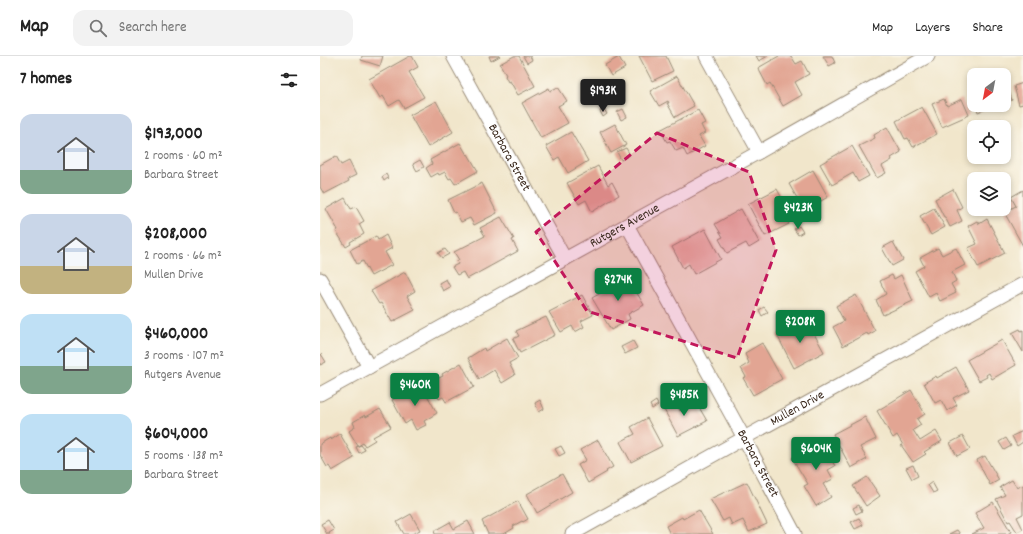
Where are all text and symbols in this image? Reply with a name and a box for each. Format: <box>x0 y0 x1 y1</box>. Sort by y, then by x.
search box <box>73 10 353 46</box>
text: Map <box>20 14 49 41</box>
icon: search <box>87 17 109 39</box>
text: Search here <box>119 17 187 39</box>
text: Map <box>872 18 893 38</box>
text: Layers <box>915 18 950 38</box>
text: Share <box>972 18 1003 38</box>
text: 7 homes <box>20 68 72 92</box>
north arrow <box>967 68 1011 112</box>
map controls <box>967 68 1011 216</box>
icon: filters <box>278 69 300 91</box>
pin: $193K <box>575 79 631 113</box>
text: $193K <box>589 82 617 101</box>
street label: Barbara Street <box>483 120 535 195</box>
button: locate <box>967 120 1011 164</box>
text: $193,000 <box>144 123 203 147</box>
icon: home <box>52 130 100 178</box>
text: 2 rooms · 60 m² <box>144 147 222 166</box>
text: Barbara Street <box>144 166 218 185</box>
button: layers <box>967 172 1011 216</box>
pin: $423K <box>770 196 826 230</box>
street label: Rutgers Avenue <box>586 199 663 253</box>
text: $423K <box>783 199 813 218</box>
text: $208,000 <box>144 223 207 247</box>
icon: home <box>52 230 100 278</box>
text: 2 rooms · 66 m² <box>144 247 222 266</box>
text: Mullen Drive <box>144 266 203 285</box>
pin: $274K <box>590 268 646 302</box>
text: $274K <box>604 271 632 290</box>
pin: $208K <box>772 310 828 344</box>
text: $208K <box>785 313 815 332</box>
text: $460,000 <box>144 323 208 347</box>
icon: home <box>52 330 100 378</box>
text: 3 rooms · 107 m² <box>144 347 224 366</box>
text: Rutgers Avenue <box>144 366 221 385</box>
pin: $460K <box>387 373 443 407</box>
text: $460K <box>399 376 431 395</box>
pin: $485K <box>656 383 712 417</box>
text: $485K <box>669 386 699 405</box>
street label: Mullen Drive <box>767 386 828 431</box>
text: $604,000 <box>144 423 208 447</box>
street label: Barbara Street <box>732 426 784 501</box>
icon: home <box>52 430 100 478</box>
pin: $604K <box>788 437 844 471</box>
text: $604K <box>800 440 832 459</box>
text: 5 rooms · 138 m² <box>144 447 223 466</box>
text: Barbara Street <box>144 466 218 485</box>

